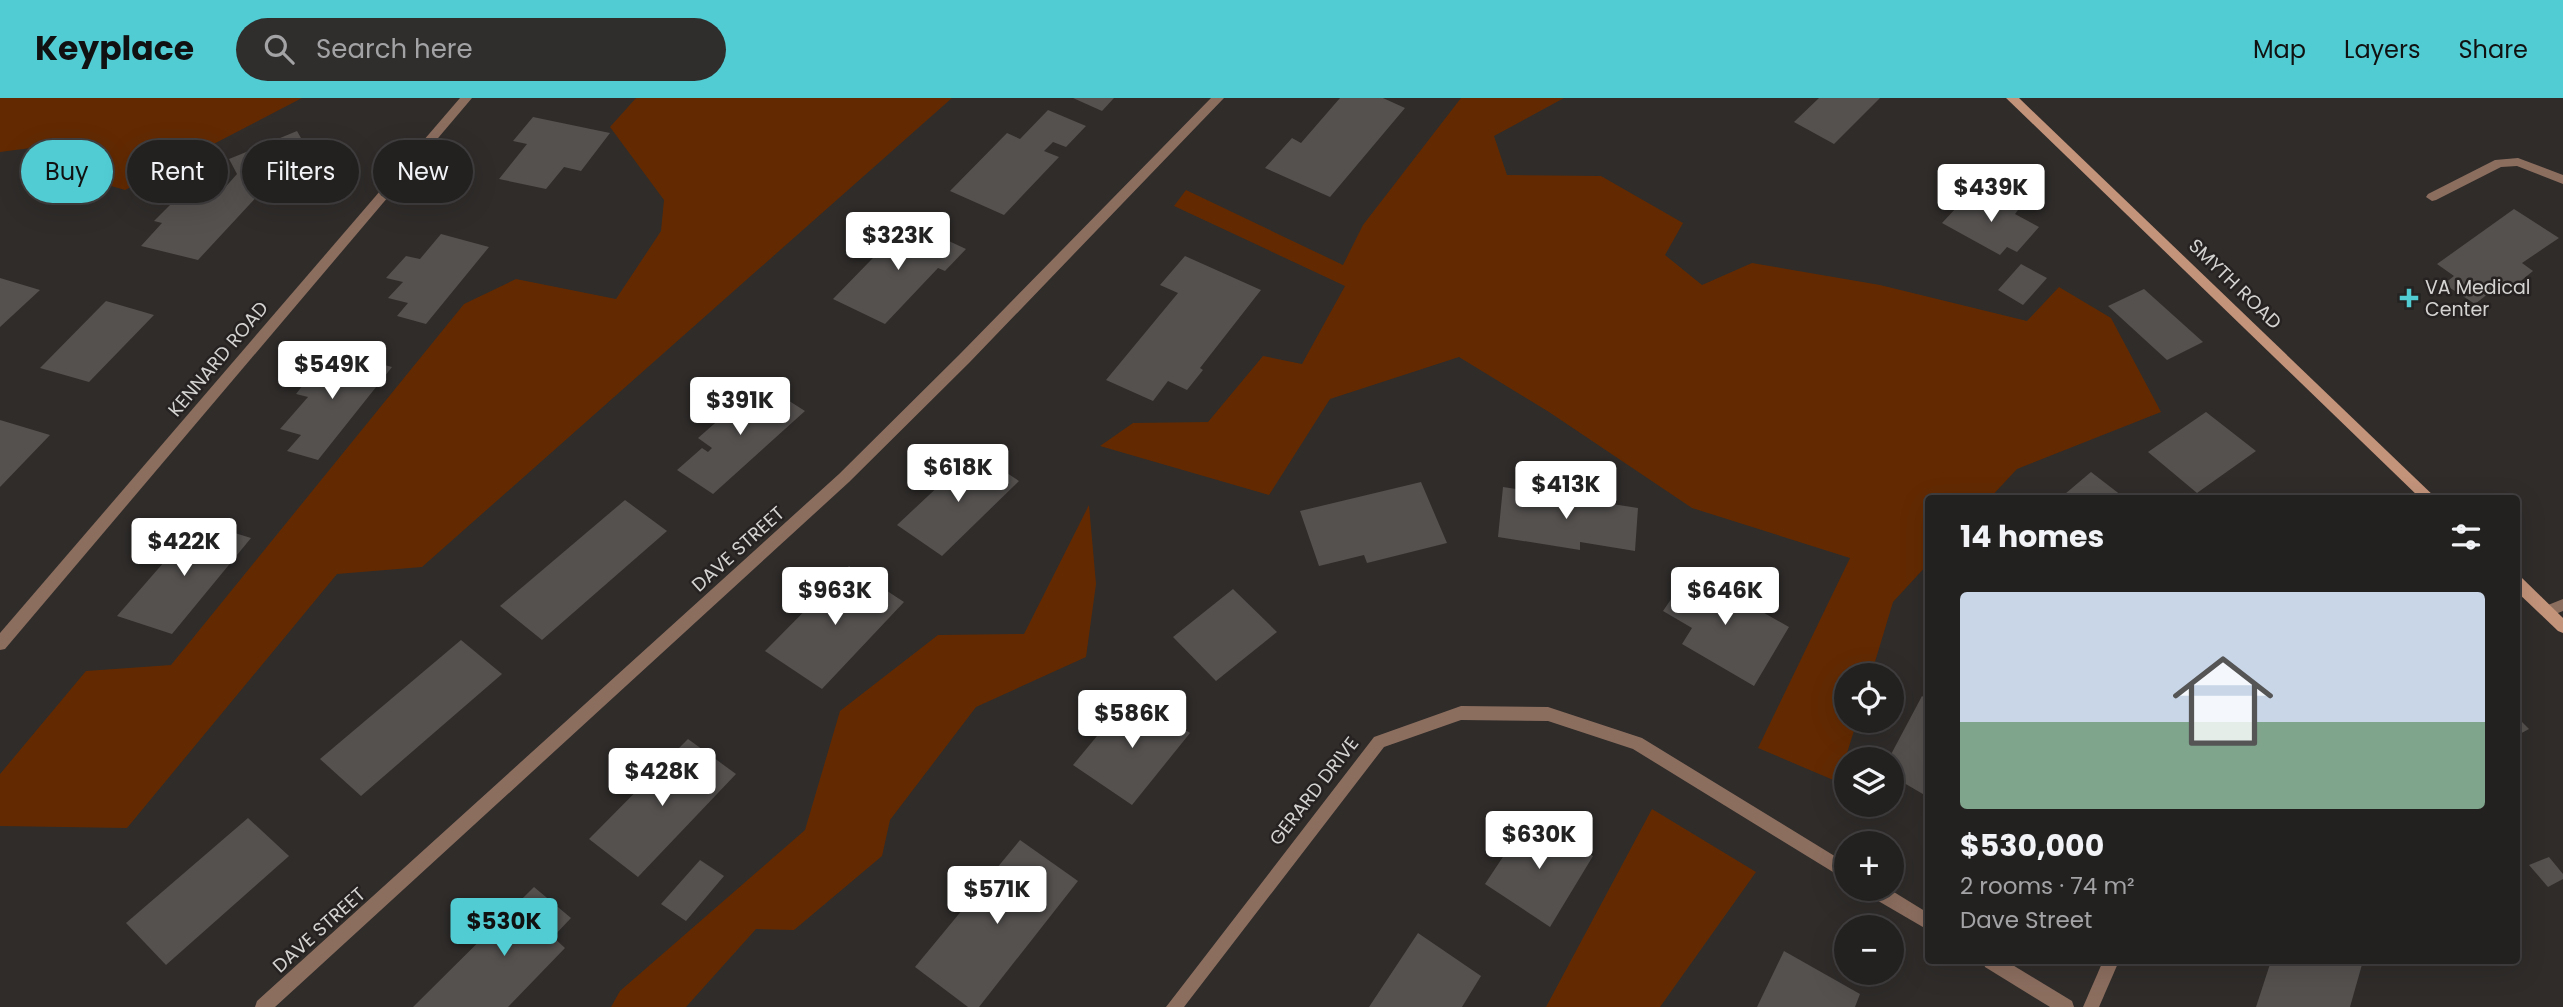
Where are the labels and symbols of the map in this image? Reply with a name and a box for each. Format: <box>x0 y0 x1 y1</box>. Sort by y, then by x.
pin: $439K <box>1942 164 2040 224</box>
pin: $323K <box>849 212 947 272</box>
street label: SMYTH ROAD <box>2183 233 2287 335</box>
place label: VA Medical Center <box>2425 274 2530 323</box>
marker: VA Medical Center <box>2399 288 2419 308</box>
street label: KENNARD ROAD <box>162 295 274 423</box>
pin: $549K <box>283 342 381 401</box>
pin: $391K <box>691 378 789 437</box>
pin: $618K <box>909 444 1007 504</box>
pin: $413K <box>1517 462 1615 521</box>
street label: DAVE STREET <box>686 500 790 598</box>
pin: $422K <box>135 518 233 578</box>
pin: $963K <box>786 568 884 627</box>
pin: $646K <box>1676 568 1774 627</box>
pin: $586K <box>1083 690 1181 750</box>
street label: GERARD DRIVE <box>1263 731 1365 851</box>
pin: $428K <box>613 748 711 808</box>
pin: $630K <box>1490 812 1588 871</box>
pin: $571K <box>948 866 1046 926</box>
street label: DAVE STREET <box>267 881 371 979</box>
pin: $530K <box>455 898 553 958</box>

